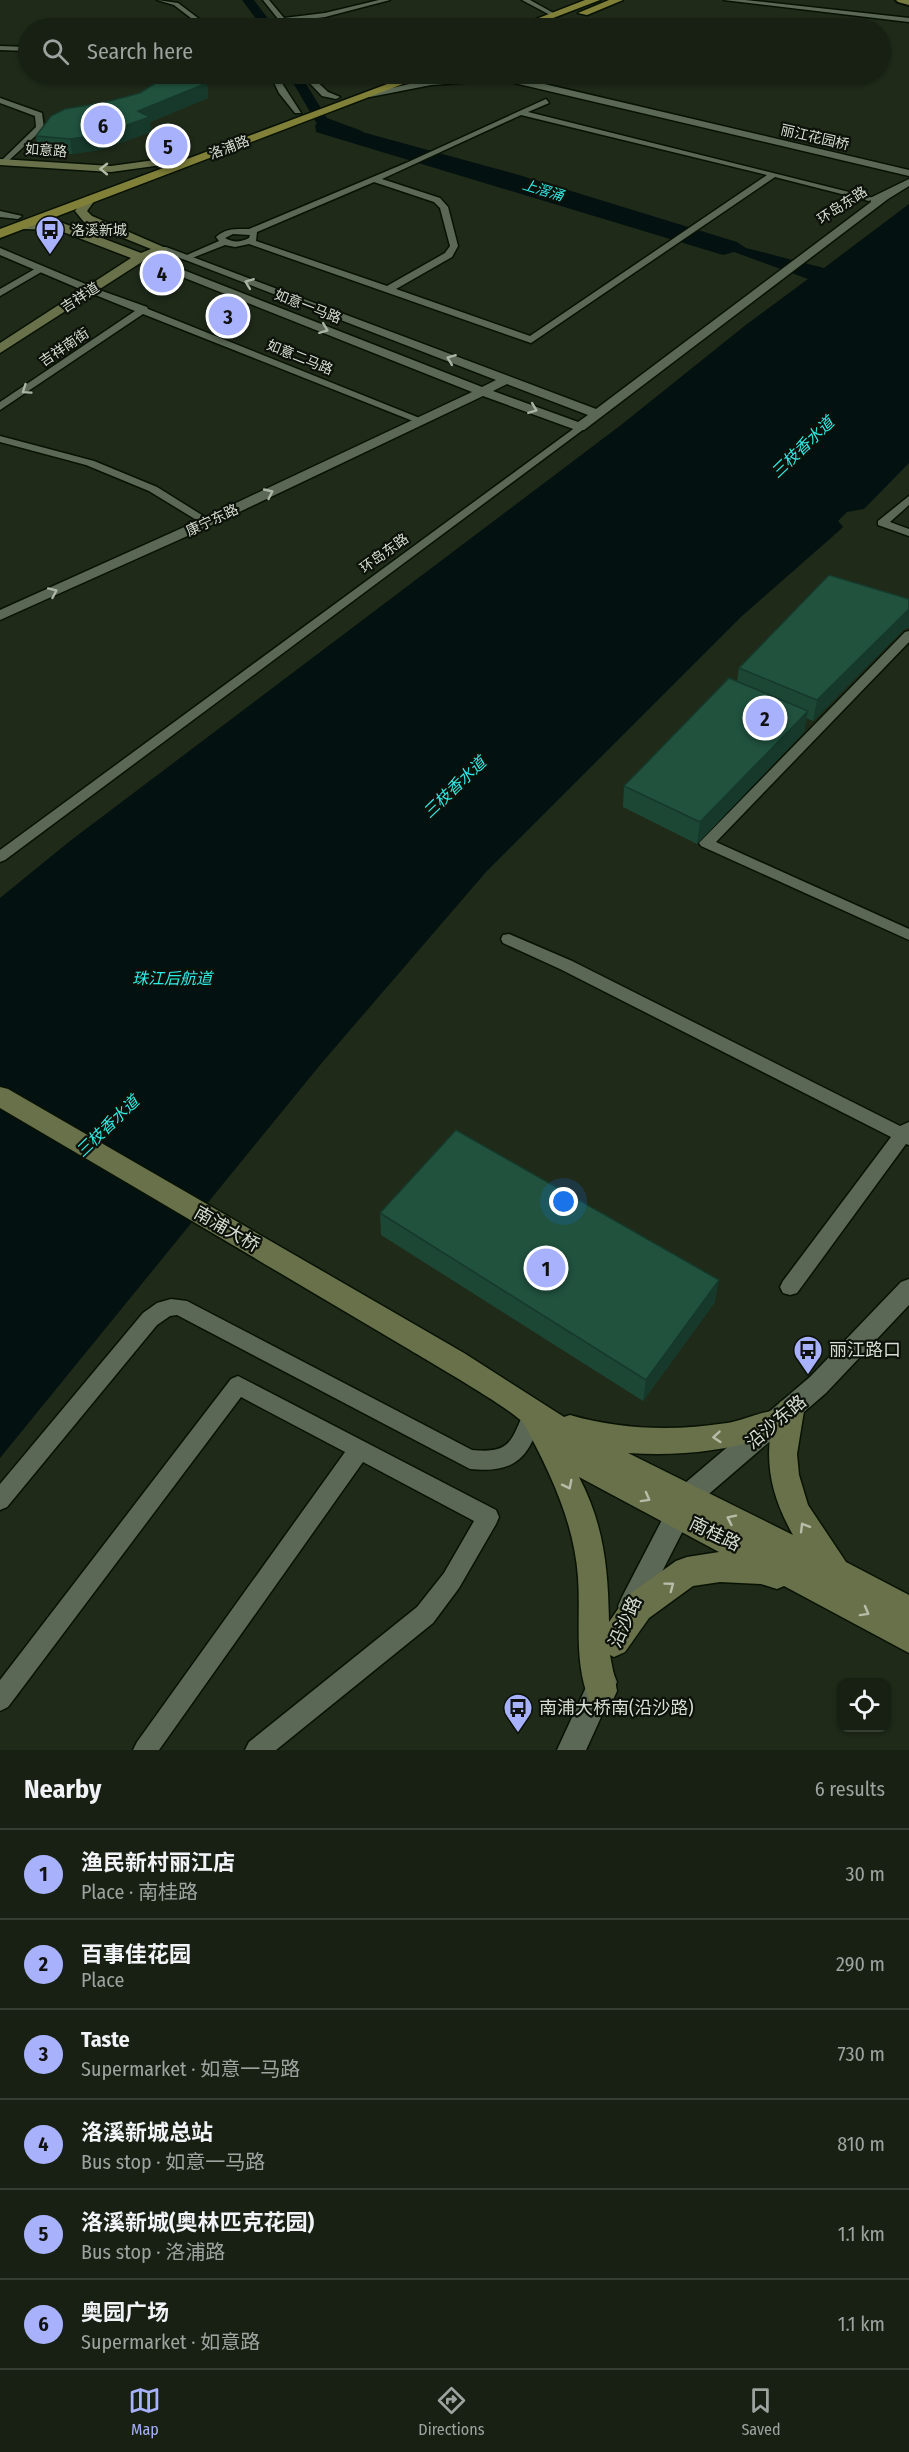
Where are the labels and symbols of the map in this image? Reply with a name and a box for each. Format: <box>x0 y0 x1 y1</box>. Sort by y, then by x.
pin: 6 <box>84 102 122 148</box>
street label: 丽江花园桥 <box>779 121 851 154</box>
pin: 5 <box>148 124 188 168</box>
street label: 洛浦路 <box>207 132 252 163</box>
street label: 如意路 <box>24 141 68 160</box>
one-way arrow <box>99 162 108 175</box>
water label: 上滘涌 <box>520 176 567 205</box>
street label: 环岛东路 <box>814 183 870 228</box>
bus stop icon: 洛溪新城 <box>34 214 66 256</box>
place label: 洛溪新城 <box>71 222 127 239</box>
pin: 4 <box>142 250 182 296</box>
one-way arrow <box>244 278 255 290</box>
street label: 吉祥道 <box>58 279 103 316</box>
street label: 如意一马路 <box>272 286 344 327</box>
pin: 3 <box>208 294 248 338</box>
one-way arrow <box>318 322 329 334</box>
street label: 吉祥南街 <box>36 325 92 370</box>
street label: 如意二马路 <box>264 336 335 378</box>
one-way arrow <box>446 354 457 367</box>
one-way arrow <box>22 383 33 394</box>
one-way arrow <box>527 401 537 414</box>
water label: 三枝香水道 <box>767 411 839 482</box>
one-way arrow <box>262 489 273 501</box>
street label: 康宁东路 <box>183 501 241 540</box>
street label: 环岛东路 <box>357 530 412 577</box>
one-way arrow <box>47 587 58 599</box>
pin: 2 <box>746 696 784 740</box>
water label: 三枝香水道 <box>419 751 491 822</box>
water label: 珠江后航道 <box>132 969 214 988</box>
water label: 三枝香水道 <box>72 1090 144 1161</box>
your location <box>549 1187 578 1216</box>
street label: 南浦大桥 <box>190 1201 264 1257</box>
pin: 1 <box>526 1246 566 1290</box>
bus stop icon: 丽江路口 <box>792 1334 824 1376</box>
place label: 丽江路口 <box>829 1339 901 1361</box>
street label: 沿沙东路 <box>741 1390 811 1454</box>
one-way arrow <box>712 1430 721 1443</box>
one-way arrow <box>561 1479 572 1489</box>
one-way arrow <box>640 1491 650 1503</box>
street label: 南桂路 <box>686 1512 744 1556</box>
one-way arrow <box>726 1515 737 1526</box>
one-way arrow <box>800 1523 812 1533</box>
one-way arrow <box>663 1582 674 1593</box>
street label: 沿沙路 <box>604 1593 646 1651</box>
one-way arrow <box>859 1605 869 1616</box>
bus stop icon: 南浦大桥南(沿沙路) <box>502 1692 534 1734</box>
place label: 南浦大桥南(沿沙路) <box>539 1697 694 1719</box>

